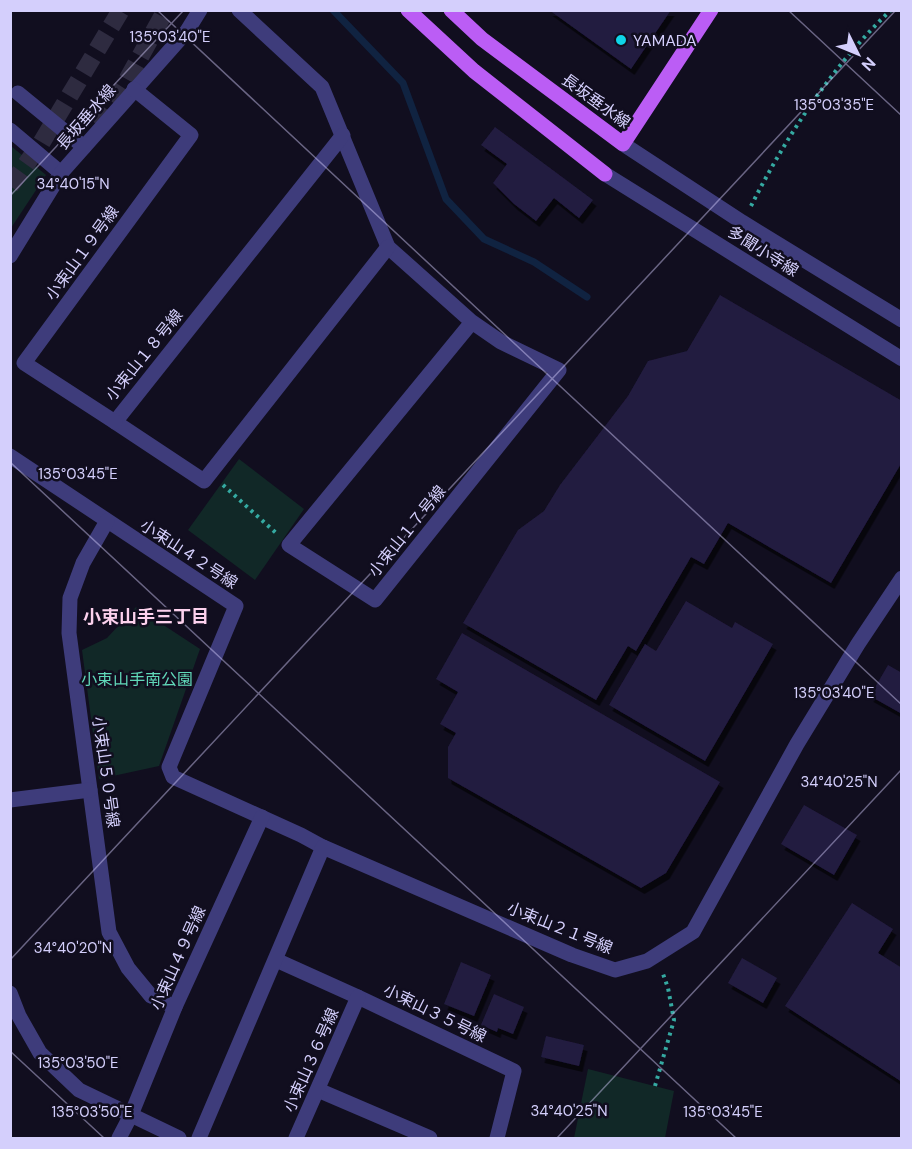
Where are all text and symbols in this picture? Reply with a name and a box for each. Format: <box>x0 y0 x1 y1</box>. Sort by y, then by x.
north arrow <box>828 24 888 84</box>
text: 135°03'40"E <box>130 27 210 47</box>
place label: YAMADA <box>633 30 697 51</box>
marker: YAMADA <box>614 33 628 47</box>
text: N <box>857 52 880 75</box>
street label: 長坂垂水線 <box>557 69 635 133</box>
street label: 長坂垂水線 <box>52 80 120 154</box>
text: 135°03'35"E <box>794 95 874 115</box>
text: 34°40'15"N <box>36 174 110 194</box>
street label: 小束山１９号線 <box>41 202 123 304</box>
street label: 多聞小寺線 <box>724 221 802 281</box>
street label: 小束山１８号線 <box>101 305 187 405</box>
text: 135°03'45"E <box>38 464 118 484</box>
street label: 小束山１７号線 <box>364 481 450 581</box>
street label: 小束山４２号線 <box>136 515 242 593</box>
district label: 小束山手三丁目 <box>83 605 209 629</box>
park label: 小束山手南公園 <box>81 669 193 690</box>
text: 135°03'40"E <box>794 683 874 703</box>
street label: 小束山５０号線 <box>88 715 124 829</box>
text: 34°40'25"N <box>800 772 878 792</box>
street label: 小束山２１号線 <box>504 897 616 959</box>
street label: 小束山４９号線 <box>146 903 210 1013</box>
text: 34°40'20"N <box>34 938 112 958</box>
street label: 小束山３５号線 <box>380 979 490 1047</box>
street label: 小束山３６号線 <box>279 1005 343 1115</box>
text: 135°03'50"E <box>37 1053 119 1073</box>
text: 34°40'25"N <box>530 1101 608 1121</box>
text: 135°03'50"E <box>51 1102 133 1122</box>
text: 135°03'45"E <box>683 1102 763 1122</box>

